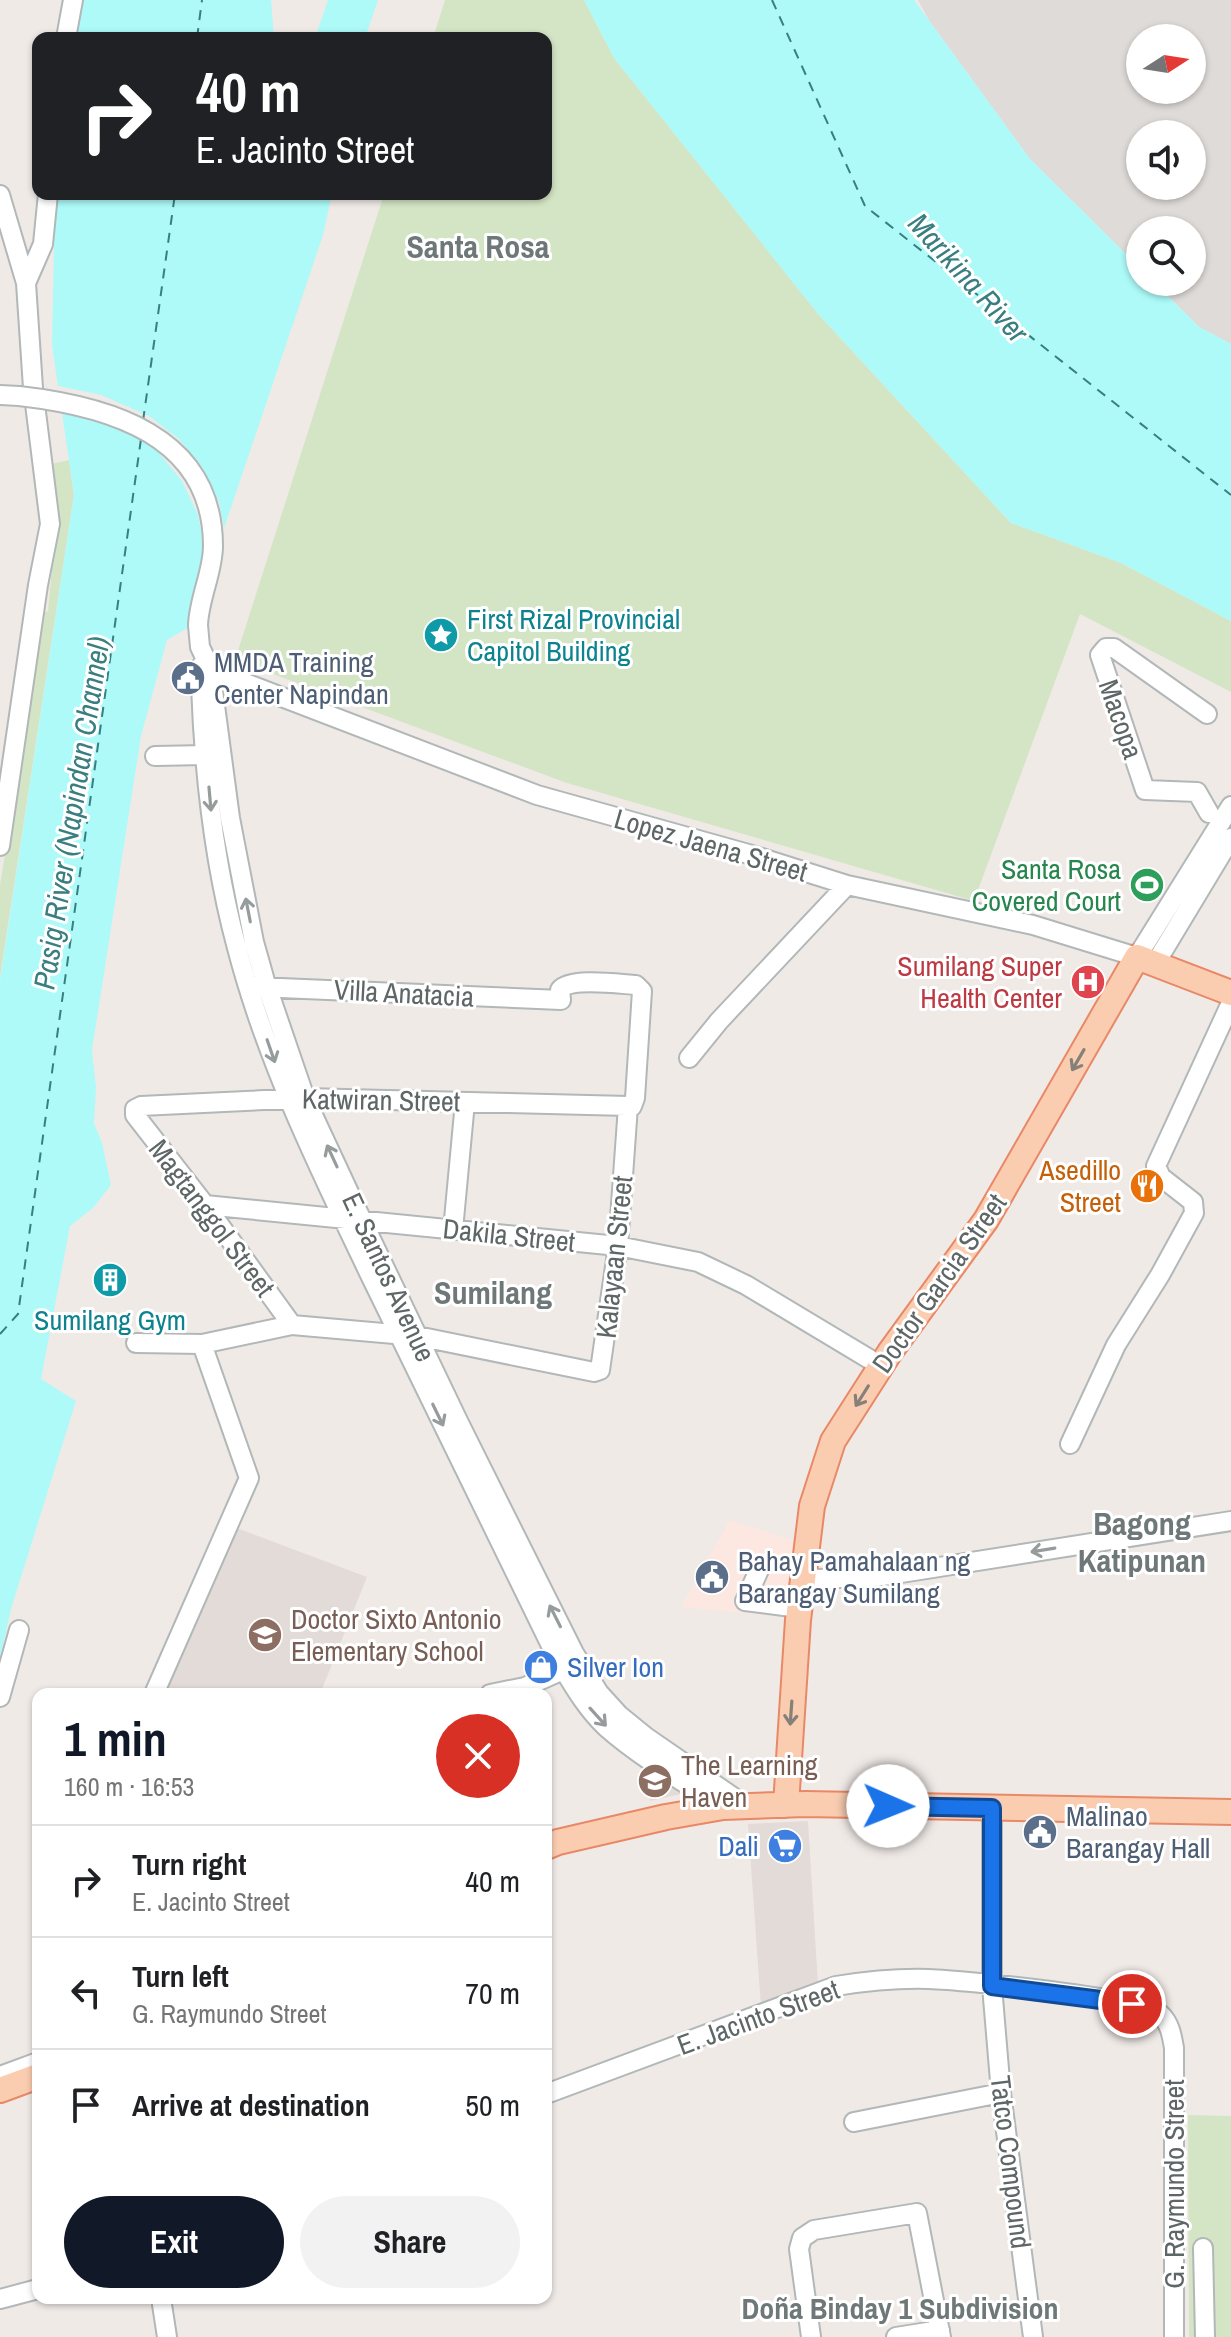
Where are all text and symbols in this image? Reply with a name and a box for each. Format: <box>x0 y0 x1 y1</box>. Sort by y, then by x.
north arrow <box>1126 24 1206 104</box>
map controls <box>1126 24 1206 296</box>
text: 40 m <box>196 54 301 129</box>
icon: right <box>64 64 168 168</box>
button: sound <box>1126 120 1206 200</box>
text: E. Jacinto Street <box>196 126 414 174</box>
water label: Marikina River <box>900 204 1038 351</box>
button: search <box>1126 216 1206 296</box>
district label: Santa Rosa <box>407 225 550 268</box>
place label: First Rizal Provincial Capitol Building <box>467 600 680 670</box>
place icon: First Rizal Provincial Capitol Building <box>422 616 460 654</box>
water label: Pasig River (Napindan Channel) <box>23 633 119 992</box>
place label: MMDA Training Center Napindan <box>214 643 389 713</box>
public building icon: MMDA Training Center Napindan <box>169 659 207 697</box>
street label: Macopa <box>1090 674 1152 764</box>
one-way arrow <box>203 785 218 812</box>
street label: Lopez Jaena Street <box>610 799 812 891</box>
place label: Santa Rosa Covered Court <box>972 850 1121 920</box>
sports icon: Santa Rosa Covered Court <box>1128 866 1166 904</box>
one-way arrow <box>240 898 255 924</box>
place label: Sumilang Super Health Center <box>897 947 1062 1017</box>
hospital icon: Sumilang Super Health Center <box>1069 963 1107 1001</box>
street label: Villa Anatacia <box>333 970 475 1016</box>
one-way arrow <box>264 1039 279 1064</box>
one-way arrow <box>1070 1048 1086 1071</box>
street label: Katwiran Street <box>302 1080 460 1120</box>
street label: Magtanggol Street <box>140 1132 284 1304</box>
one-way arrow <box>324 1144 339 1168</box>
place label: Asedillo Street <box>1038 1151 1121 1221</box>
restaurant icon: Asedillo Street <box>1128 1167 1166 1205</box>
street label: Kalayaan Street <box>587 1174 641 1340</box>
street label: E. Santos Avenue <box>333 1186 445 1368</box>
street label: Doctor Garcia Street <box>863 1186 1015 1380</box>
street label: Dakila Street <box>441 1209 577 1261</box>
building icon: Sumilang Gym <box>91 1261 129 1299</box>
district label: Sumilang <box>434 1271 552 1314</box>
place label: Sumilang Gym <box>34 1301 186 1339</box>
one-way arrow <box>853 1384 869 1407</box>
one-way arrow <box>430 1402 446 1426</box>
district label: Bagong Katipunan <box>1078 1502 1206 1582</box>
place label: Bahay Pamahalaan ng Barangay Sumilang <box>738 1542 971 1612</box>
one-way arrow <box>1031 1543 1056 1558</box>
public building icon: Bahay Pamahalaan ng Barangay Sumilang <box>693 1558 731 1596</box>
place label: Doctor Sixto Antonio Elementary School <box>291 1600 502 1670</box>
one-way arrow <box>547 1605 562 1629</box>
school or university icon: Doctor Sixto Antonio Elementary School <box>246 1616 284 1654</box>
shop icon: Silver Ion <box>522 1648 560 1686</box>
place label: Silver Ion <box>567 1648 664 1686</box>
one-way arrow <box>783 1699 798 1726</box>
text: 1 min <box>64 1706 167 1771</box>
one-way arrow <box>589 1707 607 1727</box>
button: close <box>436 1714 520 1798</box>
place label: The Learning Haven <box>681 1746 818 1816</box>
school or university icon: The Learning Haven <box>636 1762 674 1800</box>
position arrow <box>846 1764 930 1848</box>
text: 160 m · 16:53 <box>64 1769 194 1804</box>
place label: Malinao Barangay Hall <box>1066 1797 1210 1867</box>
public building icon: Malinao Barangay Hall <box>1021 1813 1059 1851</box>
place label: Dali <box>718 1827 759 1865</box>
supermarket icon: Dali <box>766 1827 804 1865</box>
text: Turn right <box>132 1844 246 1884</box>
icon: right <box>64 1859 108 1903</box>
text: 40 m <box>465 1861 520 1901</box>
text: E. Jacinto Street <box>132 1884 290 1919</box>
text: Turn left <box>132 1956 229 1996</box>
street label: E. Jacinto Street <box>672 1970 844 2064</box>
pin <box>1098 1970 1166 2038</box>
icon: left <box>64 1971 108 2015</box>
text: 70 m <box>465 1973 520 2013</box>
icon: arrive <box>1110 1982 1154 2026</box>
text: G. Raymundo Street <box>132 1996 326 2031</box>
street label: Tatco Compound <box>982 2073 1040 2251</box>
street label: G. Raymundo Street <box>1155 2079 1193 2289</box>
icon: arrive <box>64 2083 108 2127</box>
text: Arrive at destination <box>132 2085 370 2125</box>
text: 50 m <box>465 2085 520 2125</box>
button: Exit <box>64 2196 284 2288</box>
button: Share <box>300 2196 520 2288</box>
district label: Doña Binday 1 Subdivision <box>741 2288 1059 2328</box>

